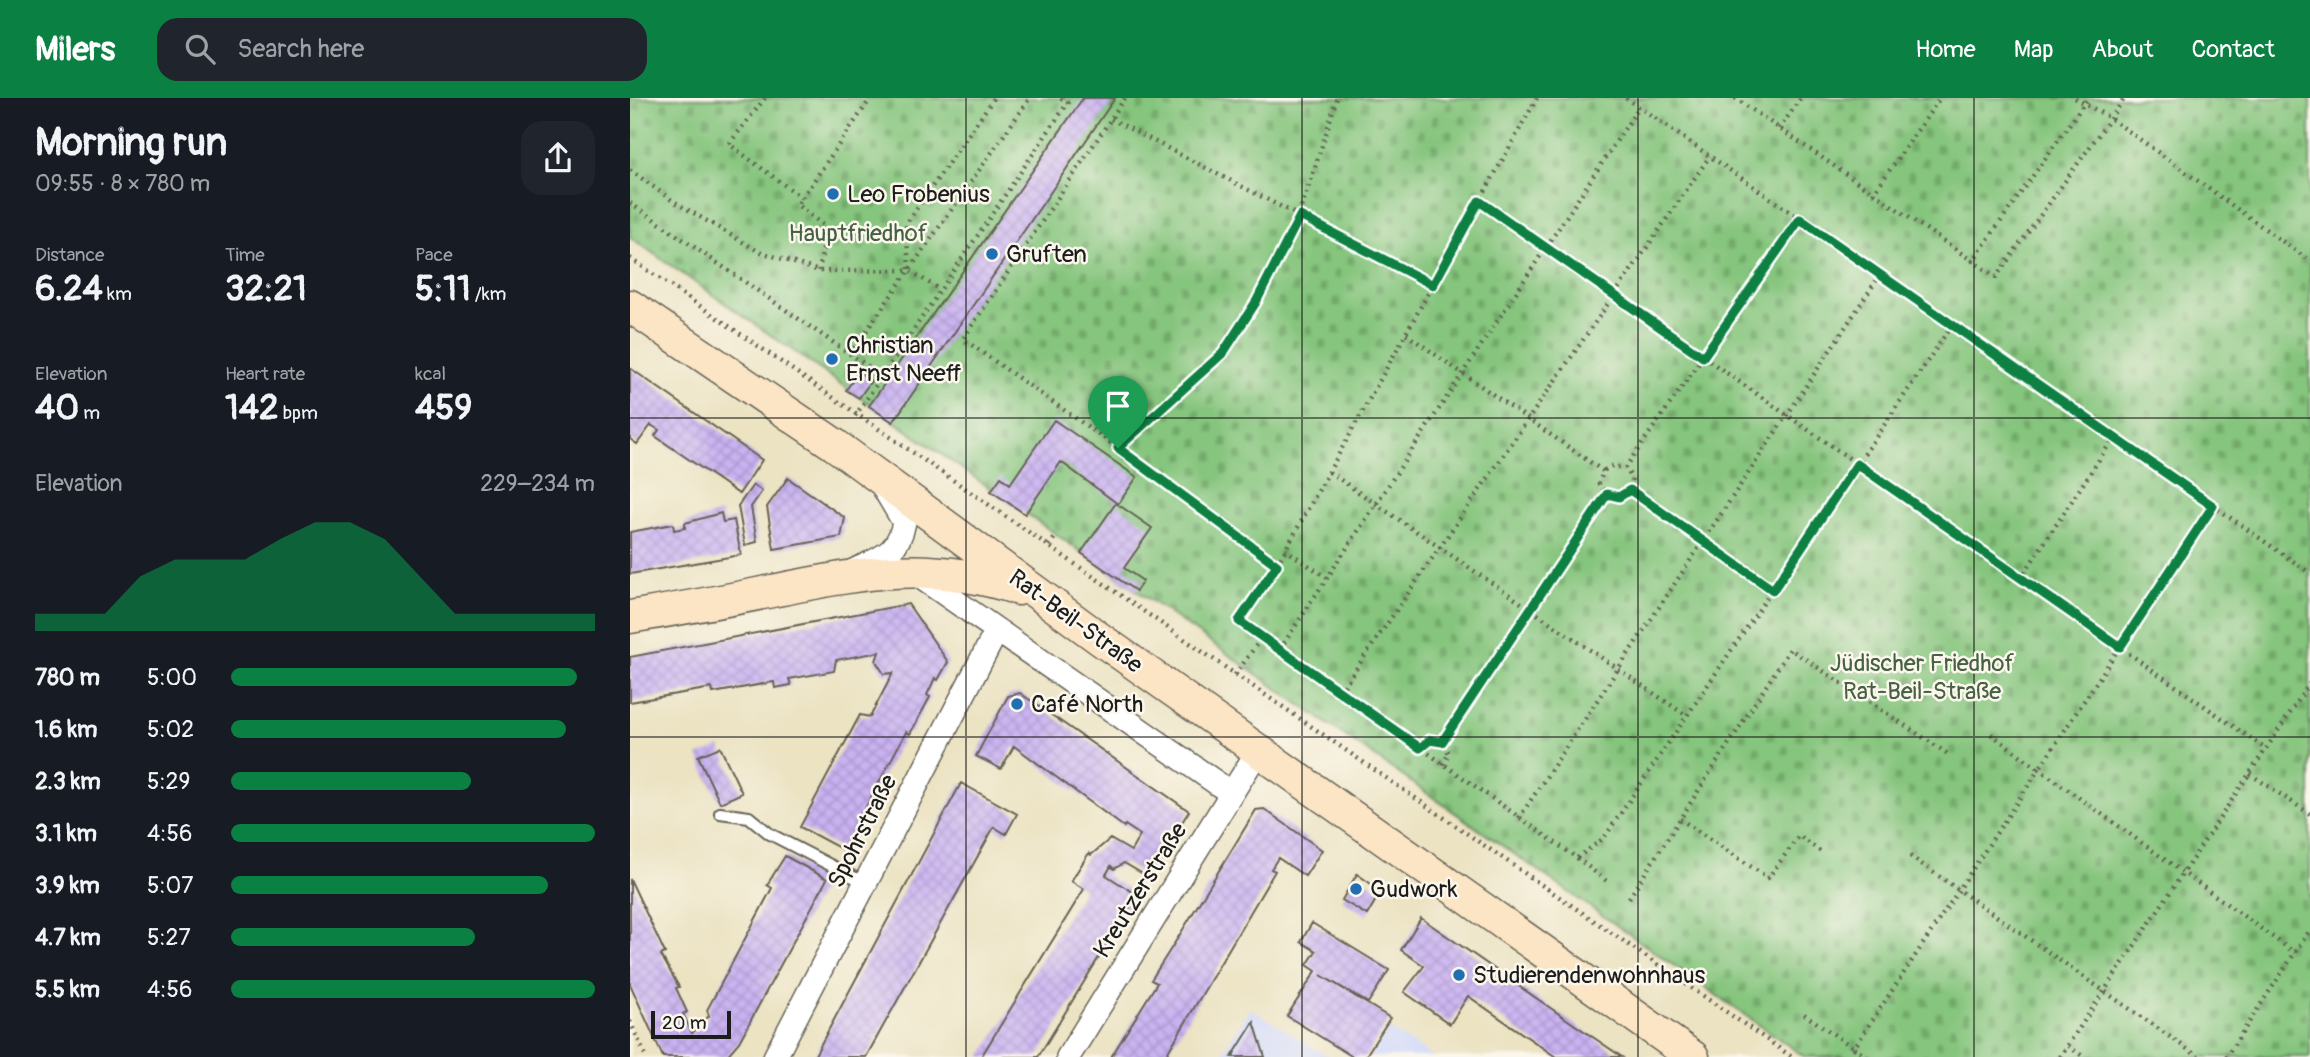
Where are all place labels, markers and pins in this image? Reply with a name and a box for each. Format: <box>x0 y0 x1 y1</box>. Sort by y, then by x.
place label: Leo Frobenius <box>847 180 990 209</box>
marker: Leo Frobenius <box>825 186 841 202</box>
place label: Gruften <box>1006 240 1087 269</box>
marker: Gruften <box>984 246 1000 262</box>
place label: Christian Ernst Neeff <box>846 331 962 388</box>
marker: Christian Ernst Neeff <box>824 351 840 367</box>
pin <box>1088 376 1148 448</box>
place label: Café North <box>1031 690 1143 719</box>
marker: Café North <box>1009 696 1025 712</box>
place label: Gudwork <box>1370 875 1457 904</box>
marker: Gudwork <box>1348 881 1364 897</box>
place label: Studierendenwohnhaus <box>1473 961 1705 990</box>
marker: Studierendenwohnhaus <box>1451 967 1467 983</box>

